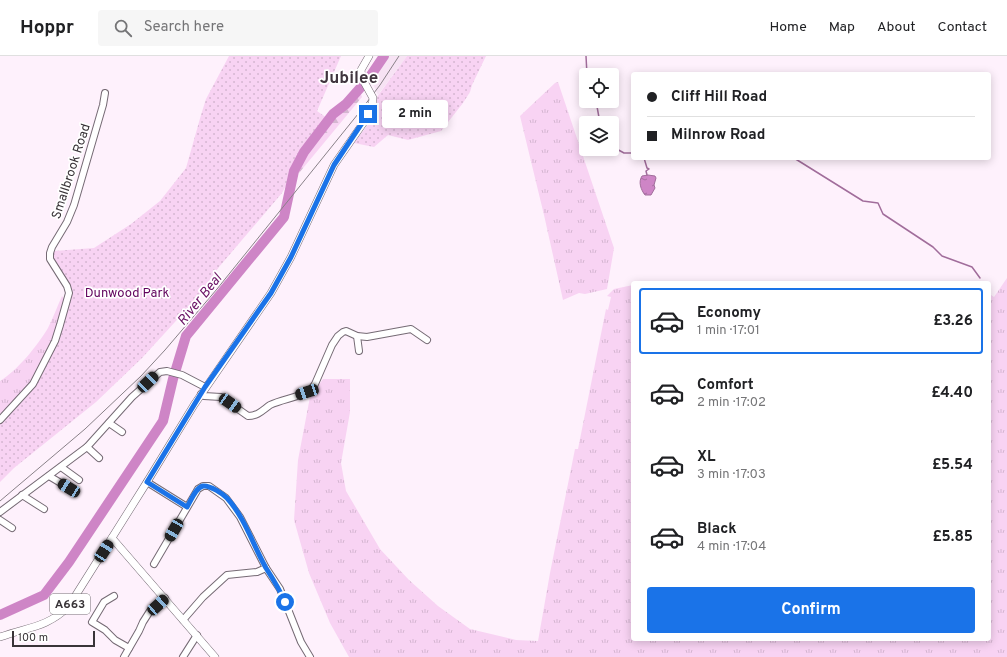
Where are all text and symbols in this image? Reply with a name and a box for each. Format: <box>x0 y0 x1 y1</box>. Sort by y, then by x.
search box <box>98 10 378 46</box>
text: Hoppr <box>20 16 74 40</box>
icon: search <box>112 17 134 39</box>
text: Search here <box>144 18 224 37</box>
text: Home <box>770 19 807 36</box>
text: Map <box>829 19 855 36</box>
text: About <box>877 19 916 36</box>
text: Contact <box>938 19 987 36</box>
district label: Jubilee <box>320 68 378 90</box>
map controls <box>579 68 619 156</box>
button: locate <box>579 68 619 108</box>
text: Cliff Hill Road <box>671 88 767 107</box>
callout: 2 min <box>382 100 448 128</box>
route end <box>359 105 377 123</box>
text: 2 min <box>398 106 432 122</box>
button: layers <box>579 116 619 156</box>
street label: Smallbrook Road <box>49 122 95 221</box>
text: Milnrow Road <box>671 126 765 145</box>
water label: River Beal <box>174 269 227 329</box>
park label: Dunwood Park <box>85 286 169 302</box>
icon: car <box>649 303 685 339</box>
text: Economy <box>697 304 761 323</box>
text: £3.26 <box>933 312 973 331</box>
text: 1 min · 17:01 <box>697 323 760 339</box>
car <box>135 369 161 395</box>
icon: car <box>649 375 685 411</box>
text: Comfort <box>697 376 754 395</box>
car <box>294 383 320 401</box>
text: £4.40 <box>931 384 973 403</box>
car <box>217 391 243 415</box>
text: 2 min · 17:02 <box>697 395 766 411</box>
icon: car <box>649 447 685 483</box>
text: XL <box>697 448 715 467</box>
text: £5.54 <box>932 456 973 475</box>
text: 3 min · 17:03 <box>697 467 766 483</box>
car <box>56 477 82 499</box>
car <box>163 517 185 543</box>
icon: car <box>649 519 685 555</box>
text: Black <box>697 520 737 539</box>
text: £5.85 <box>933 528 973 547</box>
car <box>92 538 116 564</box>
text: 4 min · 17:04 <box>697 539 766 555</box>
button: Confirm <box>647 587 975 633</box>
car <box>145 593 171 617</box>
route start <box>276 593 294 611</box>
road number: A663 <box>50 594 90 614</box>
scale bar <box>12 629 95 648</box>
text: 100 m <box>18 631 48 645</box>

